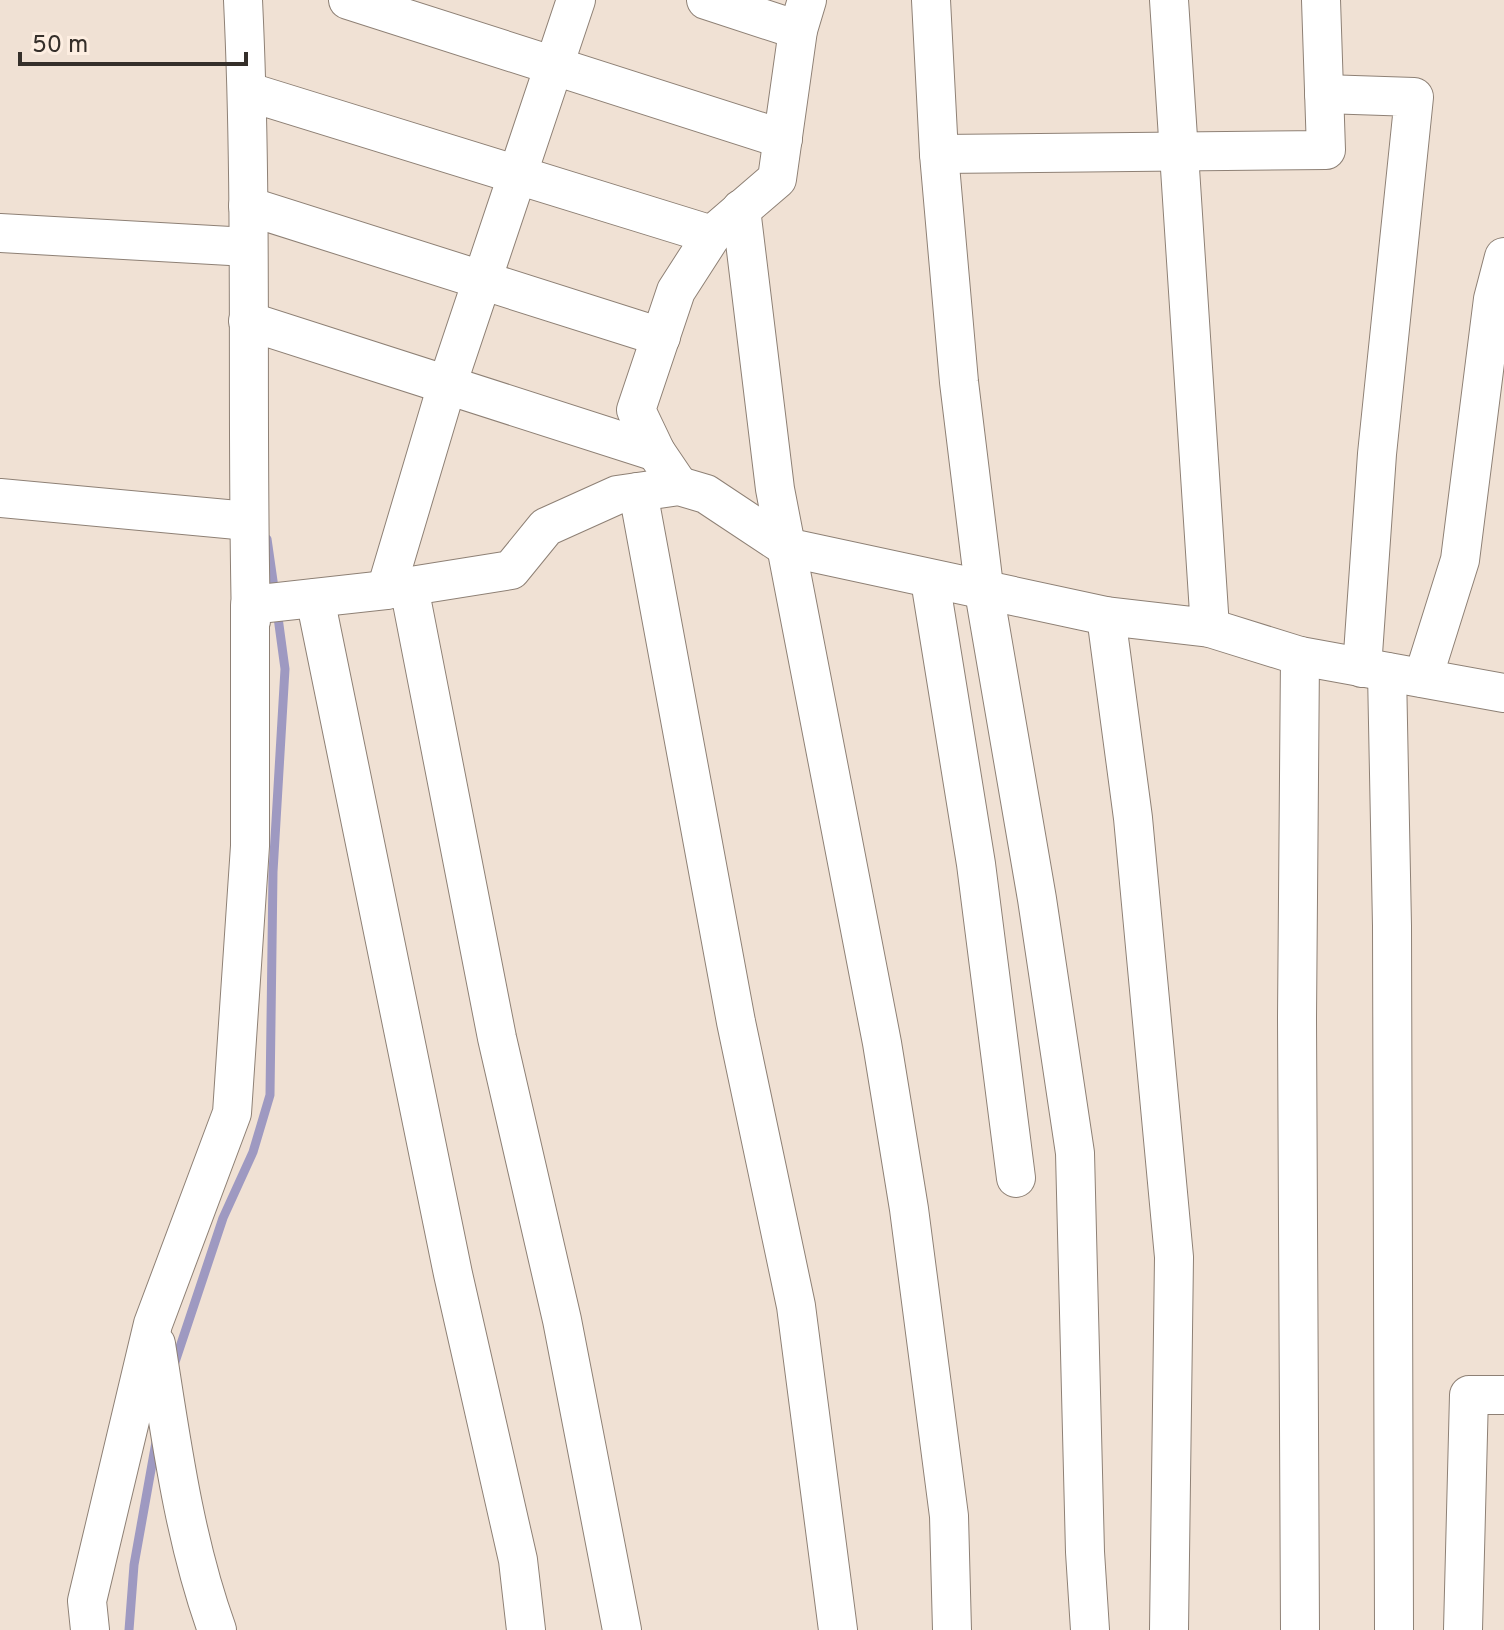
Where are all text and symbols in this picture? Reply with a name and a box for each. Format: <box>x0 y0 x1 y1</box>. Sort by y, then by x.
scale bar <box>20 16 246 66</box>
text: 50 m <box>32 31 88 61</box>

